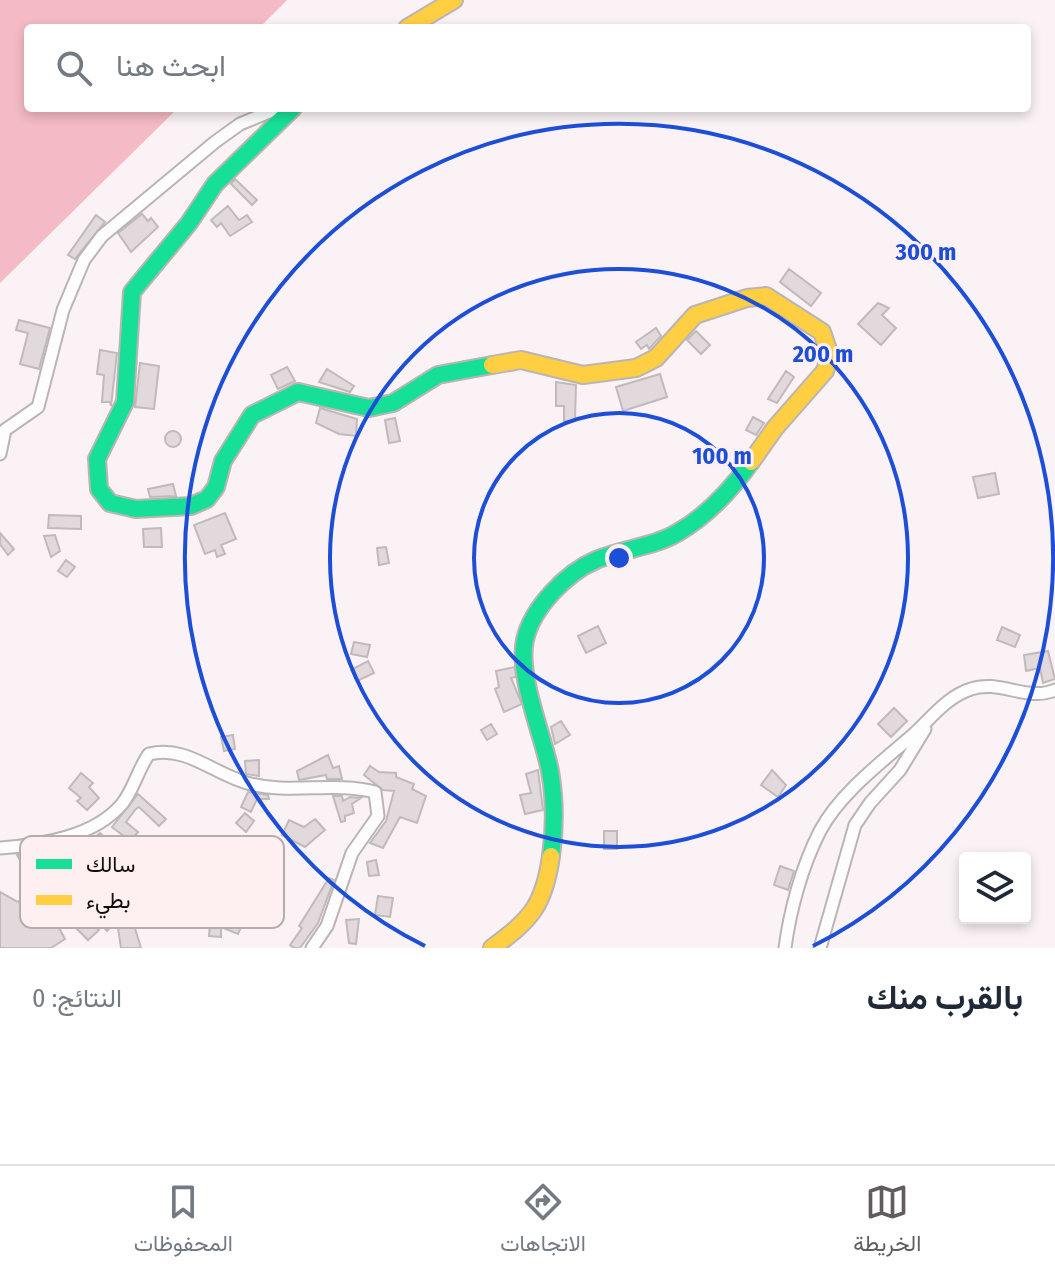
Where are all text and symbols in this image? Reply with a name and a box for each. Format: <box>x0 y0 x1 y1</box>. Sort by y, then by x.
search box <box>24 24 1031 112</box>
icon: search <box>52 46 96 90</box>
text: ابحث هنا <box>116 48 226 84</box>
text: 300 m <box>895 238 956 266</box>
text: 200 m <box>792 340 853 368</box>
text: 100 m <box>692 442 752 470</box>
centre of rings <box>605 544 633 572</box>
legend <box>20 836 284 928</box>
text: سالك <box>86 851 135 878</box>
map controls <box>959 852 1031 924</box>
button: layers <box>959 852 1031 924</box>
text: بطيء <box>86 887 131 919</box>
text: بالقرب منك <box>867 977 1023 1018</box>
text: النتائج: 0 <box>32 983 122 1014</box>
tab: المحفوظات <box>134 1180 233 1263</box>
tab: الاتجاهات <box>500 1180 586 1263</box>
tab: الخريطة <box>853 1180 921 1263</box>

